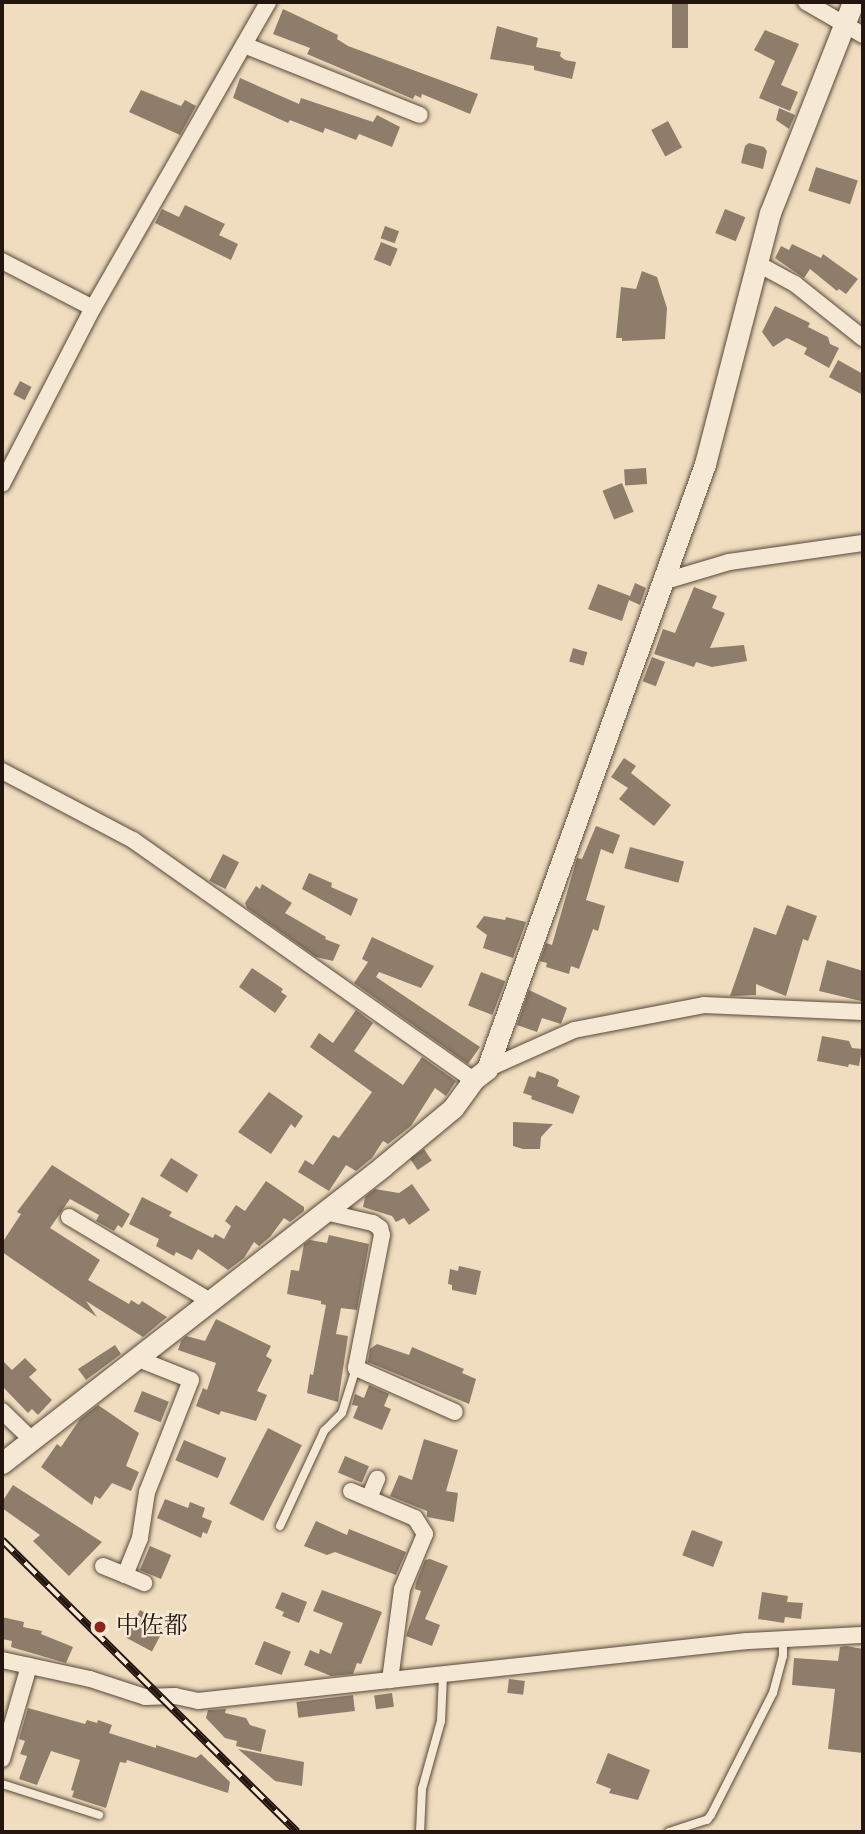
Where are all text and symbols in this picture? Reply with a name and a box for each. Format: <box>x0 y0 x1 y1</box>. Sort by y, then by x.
place label: 中佐都 <box>116 1613 188 1641</box>
marker: 中佐都 <box>90 1617 110 1637</box>

